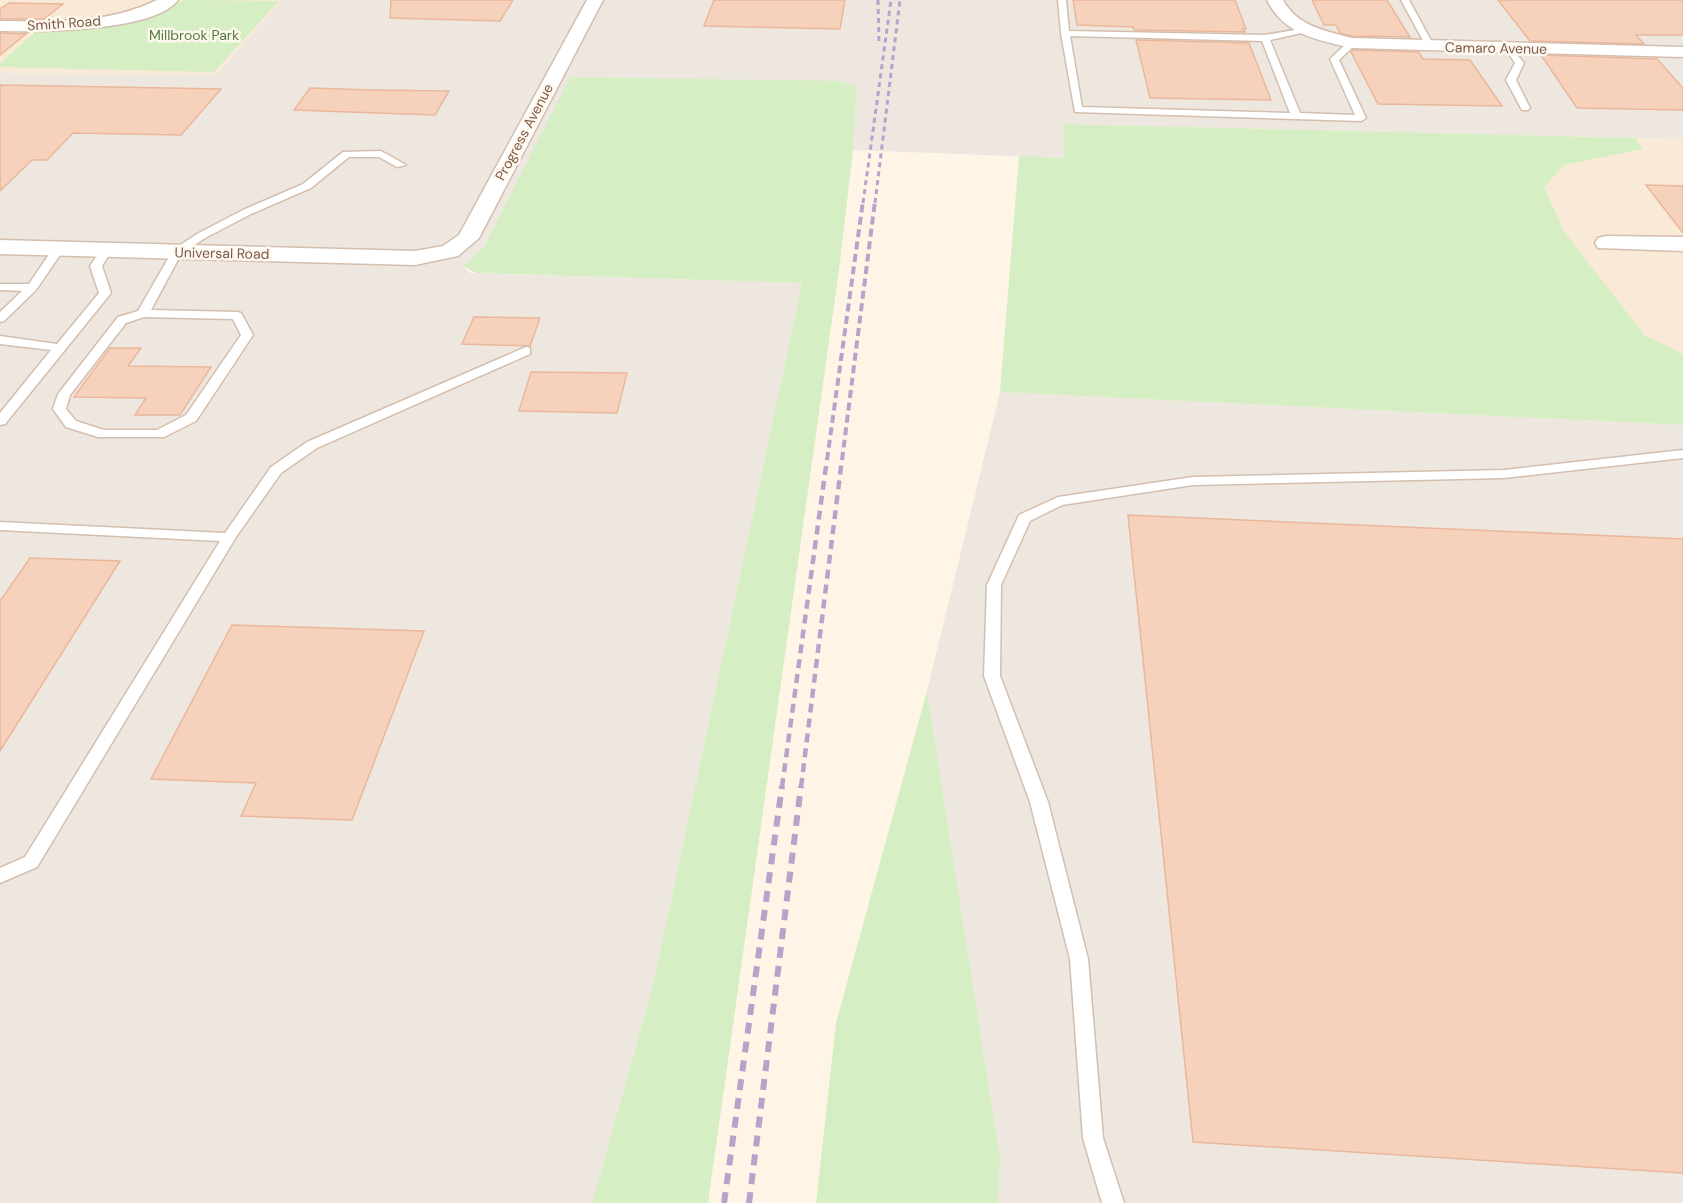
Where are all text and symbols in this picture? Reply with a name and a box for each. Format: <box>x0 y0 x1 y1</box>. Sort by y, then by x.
street label: Smith Road <box>27 11 101 35</box>
park label: Millbrook Park <box>149 26 239 44</box>
street label: Camaro Avenue <box>1445 38 1547 58</box>
street label: Progress Avenue <box>491 80 557 183</box>
street label: Universal Road <box>174 243 270 263</box>

